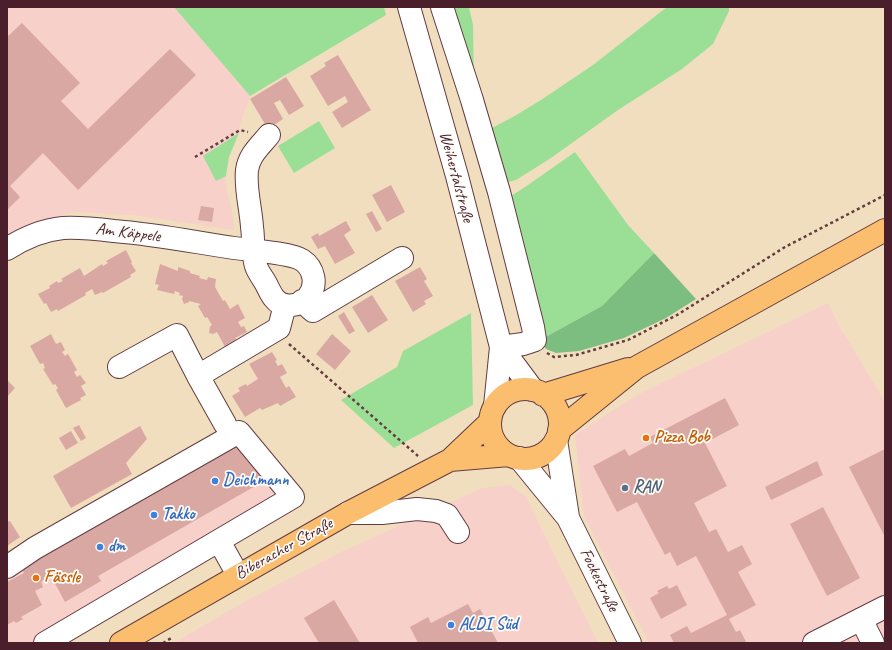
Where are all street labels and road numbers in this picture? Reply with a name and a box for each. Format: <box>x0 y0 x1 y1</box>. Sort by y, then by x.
street label: Weihertalstraße <box>434 129 478 225</box>
street label: Am Käppele <box>95 219 161 247</box>
street label: Biberacher Straße <box>232 514 336 584</box>
street label: Fockestraße <box>575 545 623 615</box>

